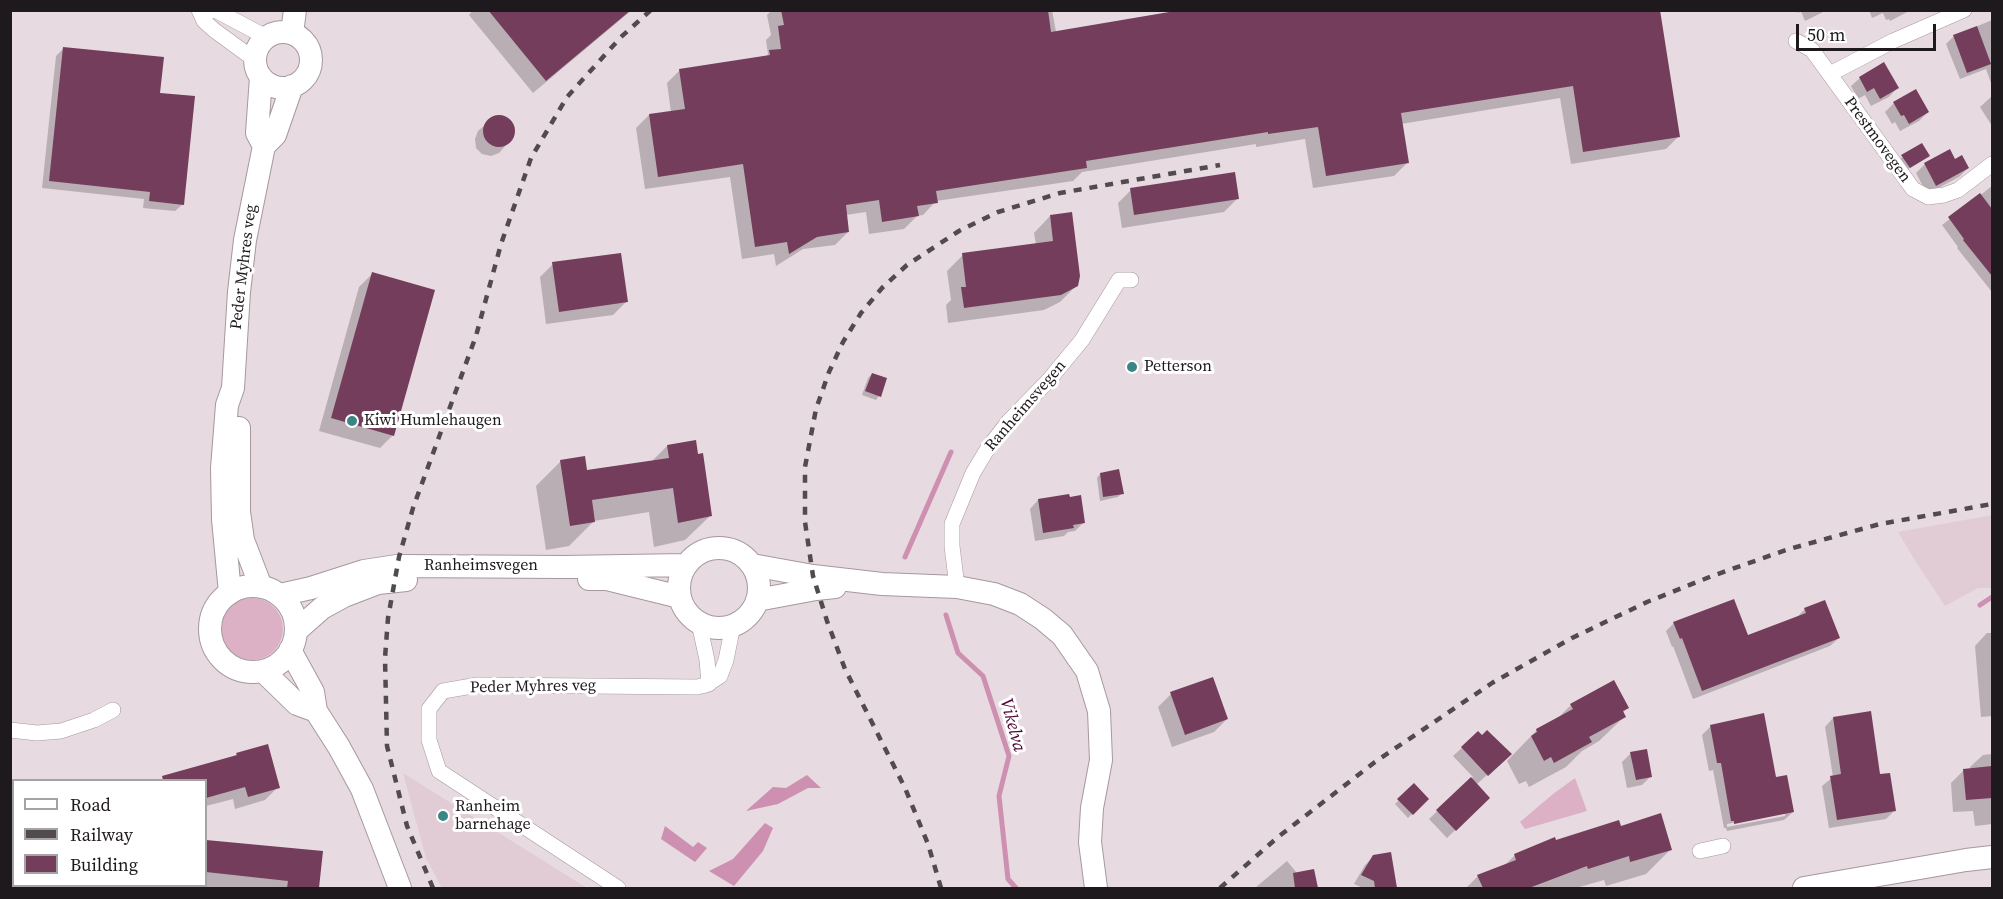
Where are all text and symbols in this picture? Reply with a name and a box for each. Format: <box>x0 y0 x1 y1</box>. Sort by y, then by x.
scale bar <box>1799 12 1938 50</box>
text: 50 m <box>1807 22 1845 47</box>
street label: Prestmovegen <box>1839 93 1915 187</box>
street label: Peder Myhres veg <box>227 203 261 331</box>
street label: Ranheimsvegen <box>981 357 1071 455</box>
place label: Petterson <box>1144 357 1212 377</box>
marker: Petterson <box>1125 360 1139 374</box>
place label: Kiwi Humlehaugen <box>364 411 502 431</box>
marker: Kiwi Humlehaugen <box>345 414 359 428</box>
street label: Ranheimsvegen <box>424 556 538 576</box>
street label: Peder Myhres veg <box>470 676 596 698</box>
water label: Vikelva <box>995 696 1029 754</box>
legend <box>12 779 207 887</box>
text: Road <box>70 792 111 817</box>
place label: Ranheim barnehage <box>455 797 531 835</box>
marker: Ranheim barnehage <box>436 809 450 823</box>
text: Railway <box>70 822 133 847</box>
text: Building <box>70 852 138 877</box>

